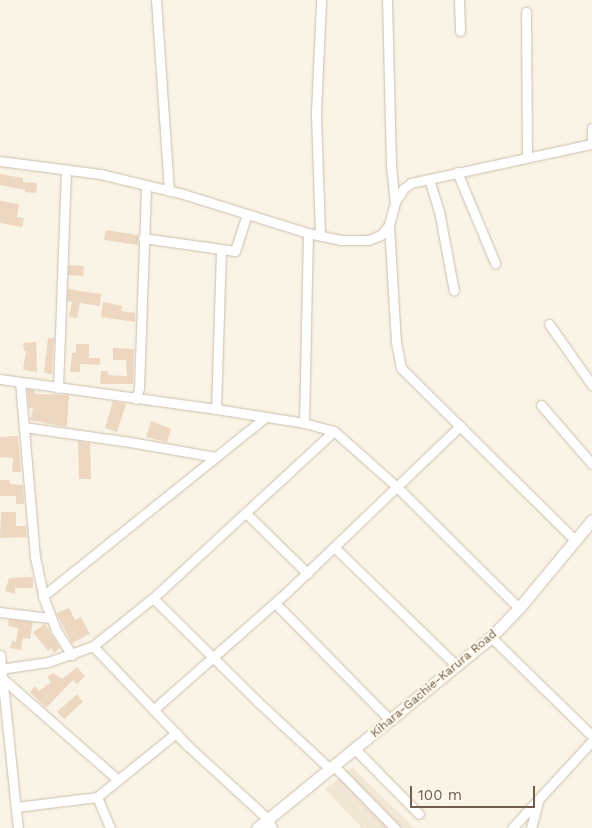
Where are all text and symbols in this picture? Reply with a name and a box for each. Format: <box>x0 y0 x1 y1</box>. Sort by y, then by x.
street label: Kihara-Gachie-Karura Road <box>368 627 500 741</box>
scale bar <box>412 776 537 808</box>
text: 100 m <box>418 786 462 804</box>

